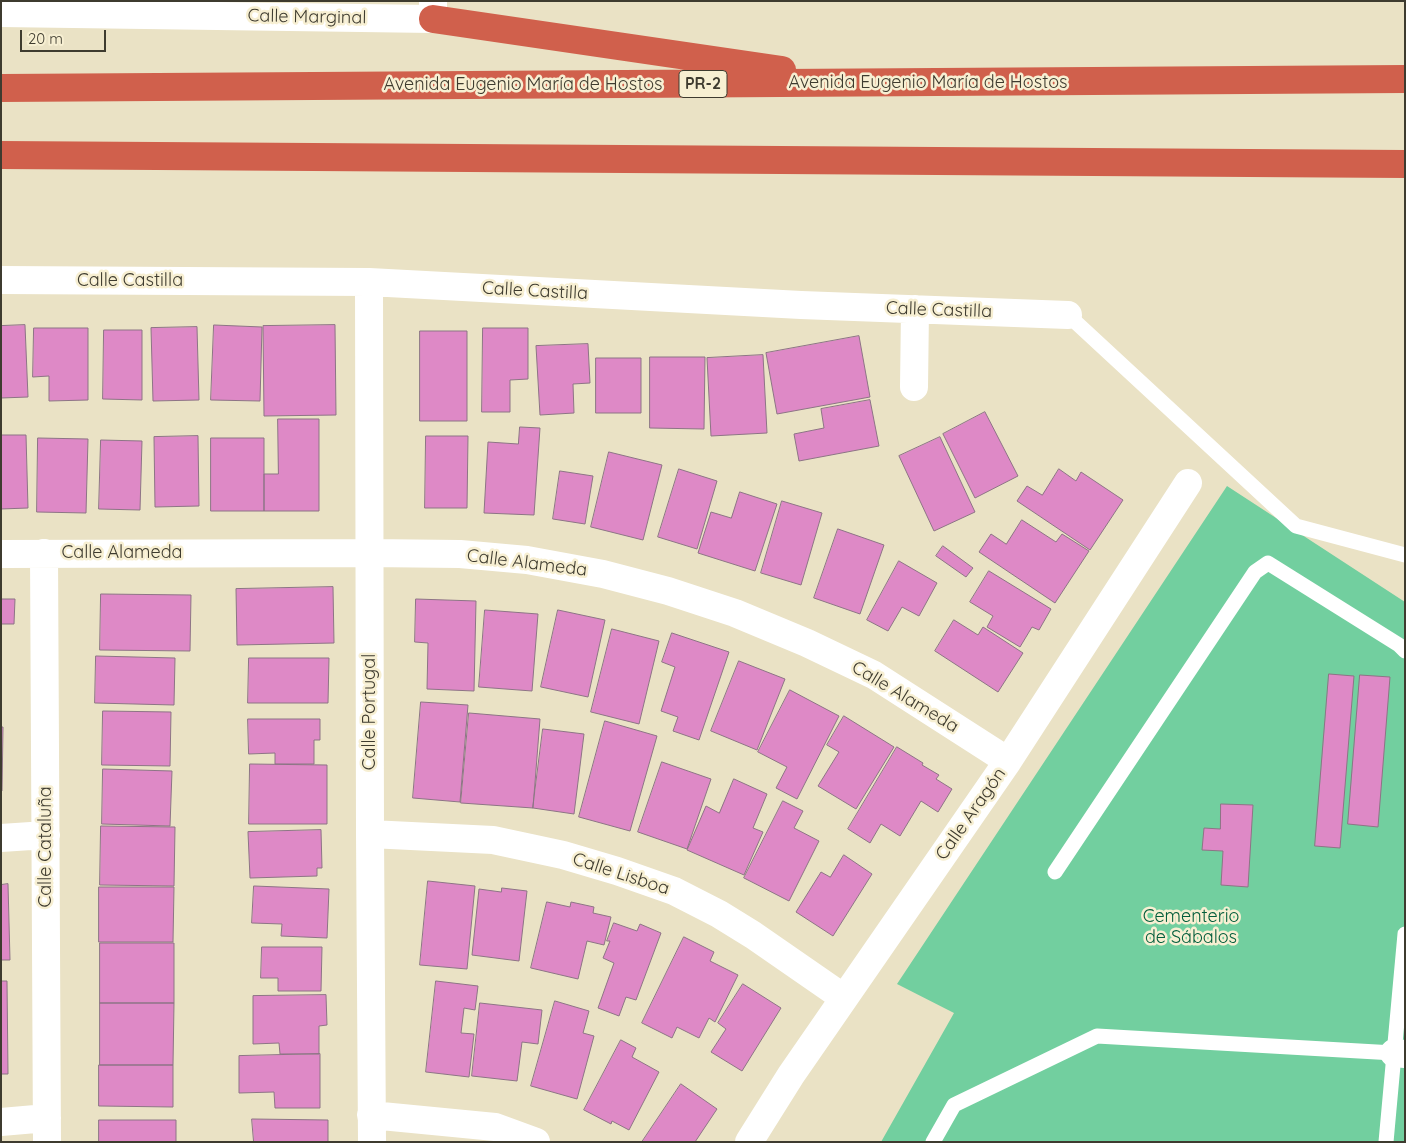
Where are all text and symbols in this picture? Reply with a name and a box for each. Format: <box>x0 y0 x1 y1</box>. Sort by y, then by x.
street label: Calle Marginal <box>247 5 367 29</box>
scale bar <box>22 20 109 52</box>
text: 20 m <box>28 29 63 48</box>
road number: PR-2 <box>679 70 727 98</box>
street label: Avenida Eugenio María de Hostos <box>789 72 1067 94</box>
street label: Avenida Eugenio María de Hostos <box>384 74 662 96</box>
street label: Calle Castilla <box>77 270 183 292</box>
street label: Calle Castilla <box>481 277 589 305</box>
street label: Calle Castilla <box>886 297 992 323</box>
street label: Calle Alameda <box>62 542 182 564</box>
street label: Calle Alameda <box>466 545 588 581</box>
street label: Calle Portugal <box>359 654 381 770</box>
street label: Calle Alameda <box>848 657 962 737</box>
street label: Calle Aragón <box>931 764 1011 864</box>
street label: Calle Cataluña <box>35 786 57 908</box>
street label: Calle Lisboa <box>570 848 672 900</box>
park label: Cementerio de Sábalos <box>1143 906 1239 949</box>

